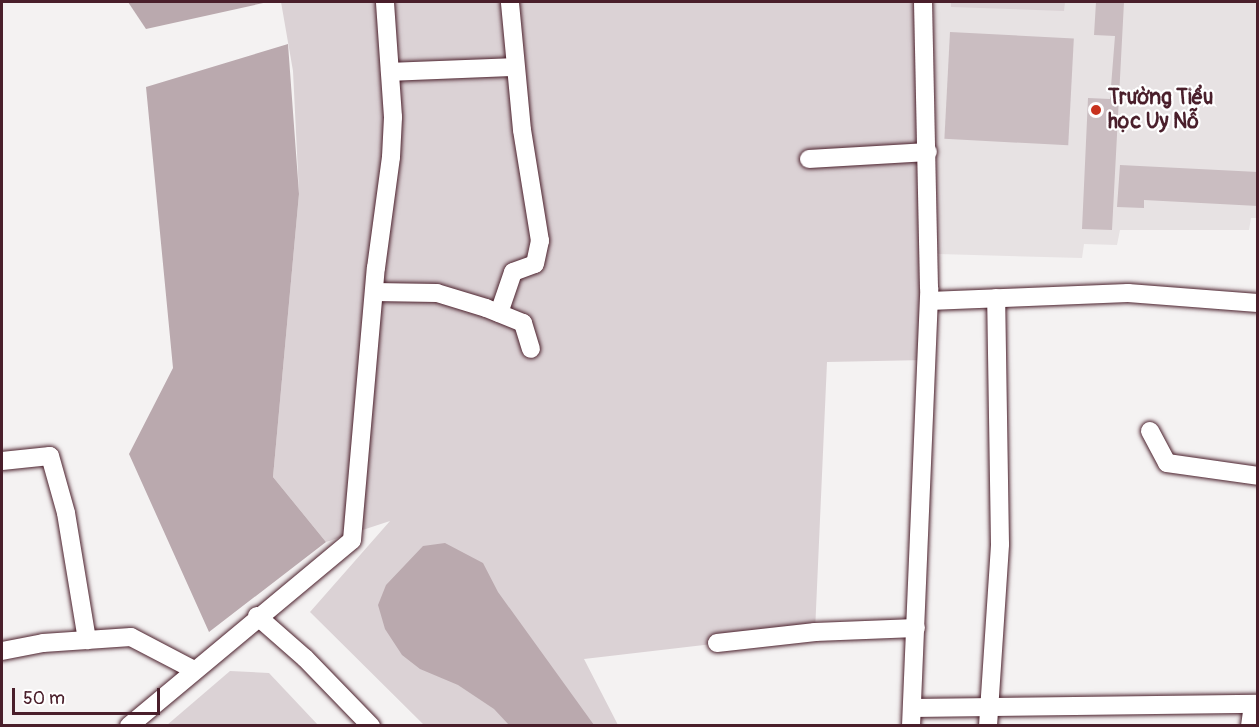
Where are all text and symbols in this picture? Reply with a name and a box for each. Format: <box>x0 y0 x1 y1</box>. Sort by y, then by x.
place label: Trường Tiểu học Uy Nỗ <box>1108 85 1213 135</box>
marker: Trường Tiểu học Uy Nỗ <box>1089 103 1103 117</box>
scale bar <box>15 676 164 714</box>
text: 50 m <box>23 687 65 710</box>

